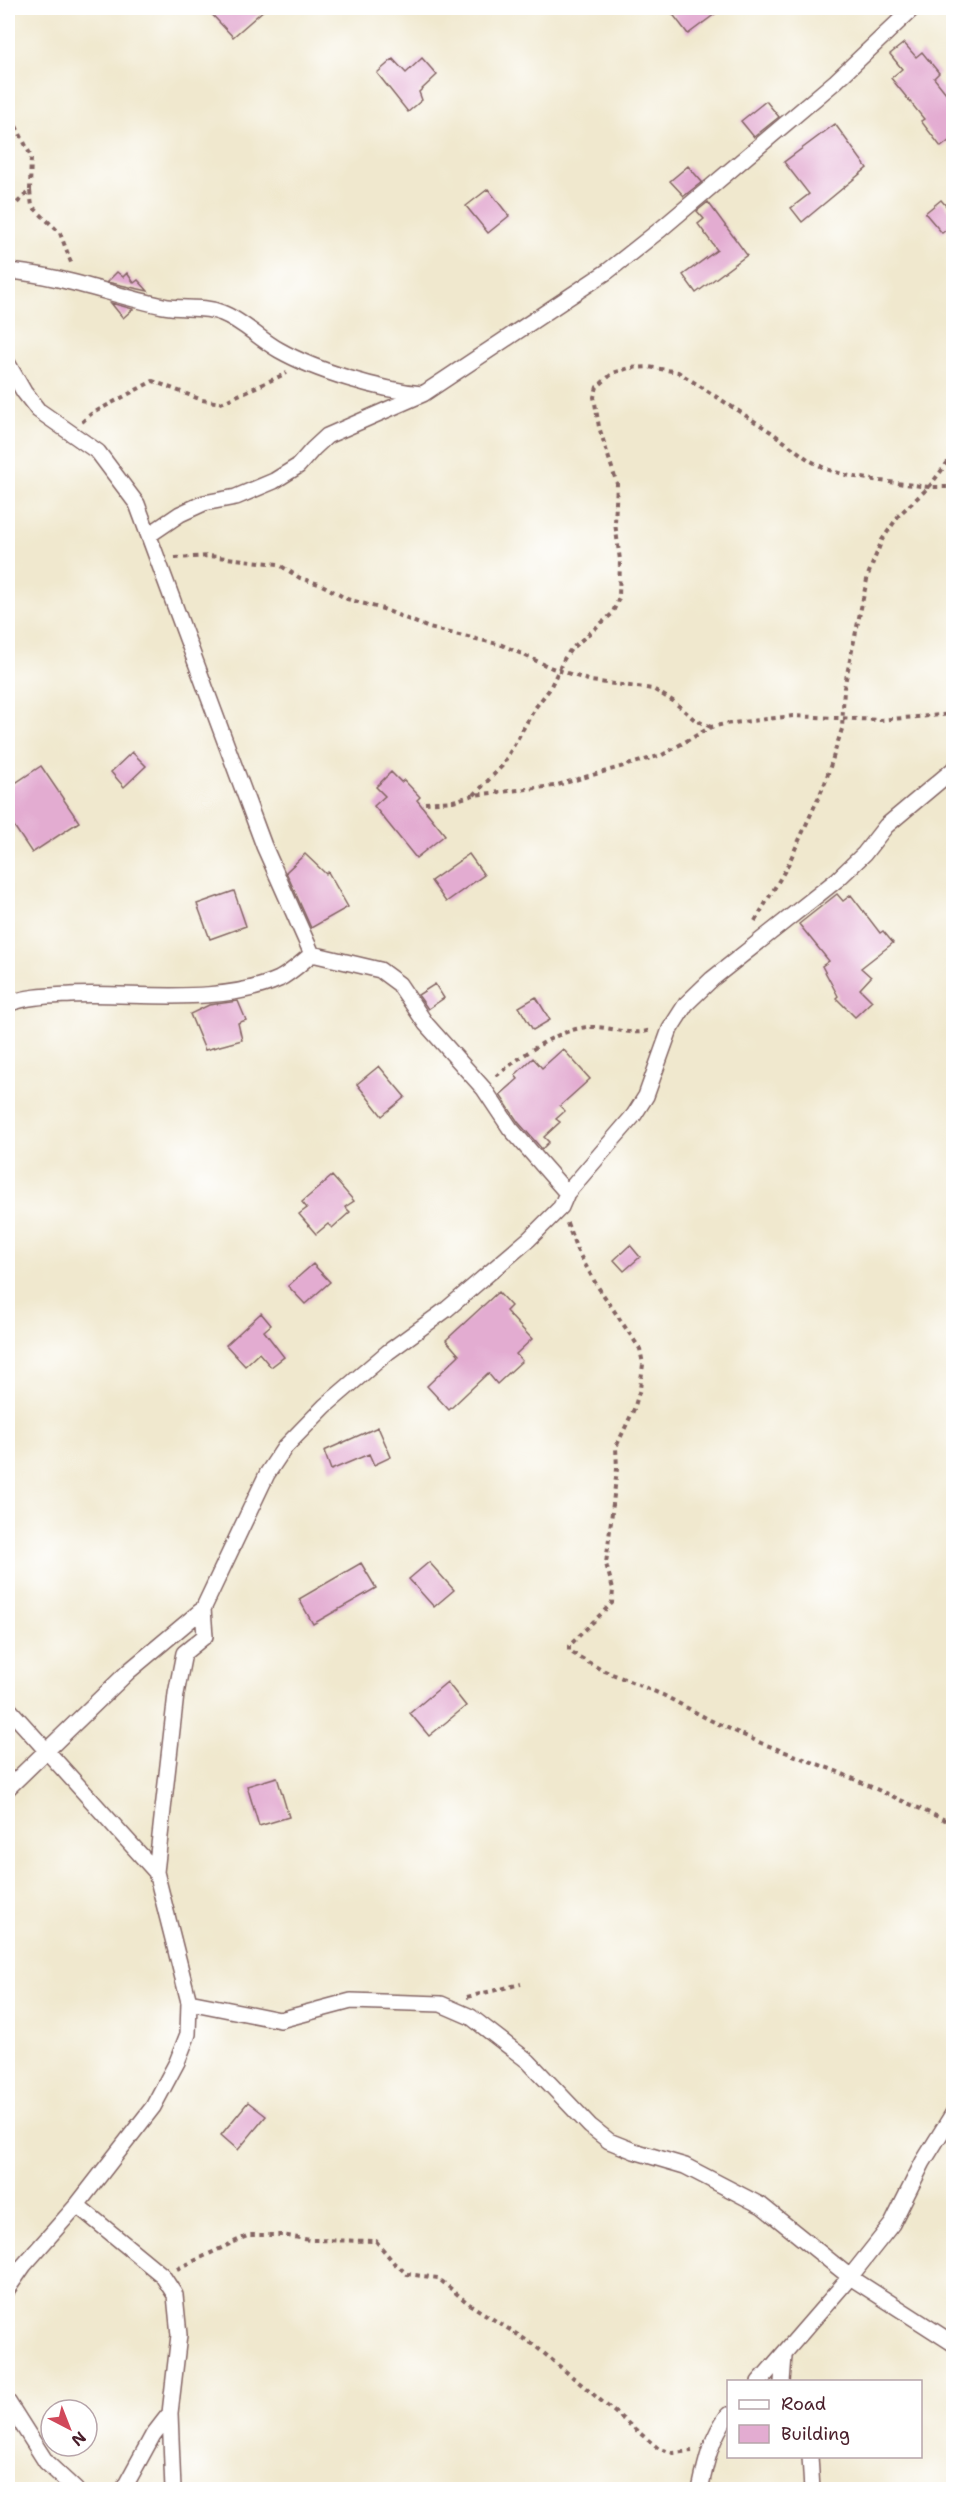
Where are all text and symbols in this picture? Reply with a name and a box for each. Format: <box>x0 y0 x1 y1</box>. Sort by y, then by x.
legend <box>727 2380 922 2458</box>
text: Road <box>781 2392 826 2416</box>
north arrow <box>39 2398 99 2458</box>
text: Building <box>781 2422 850 2446</box>
text: N <box>67 2427 90 2451</box>

